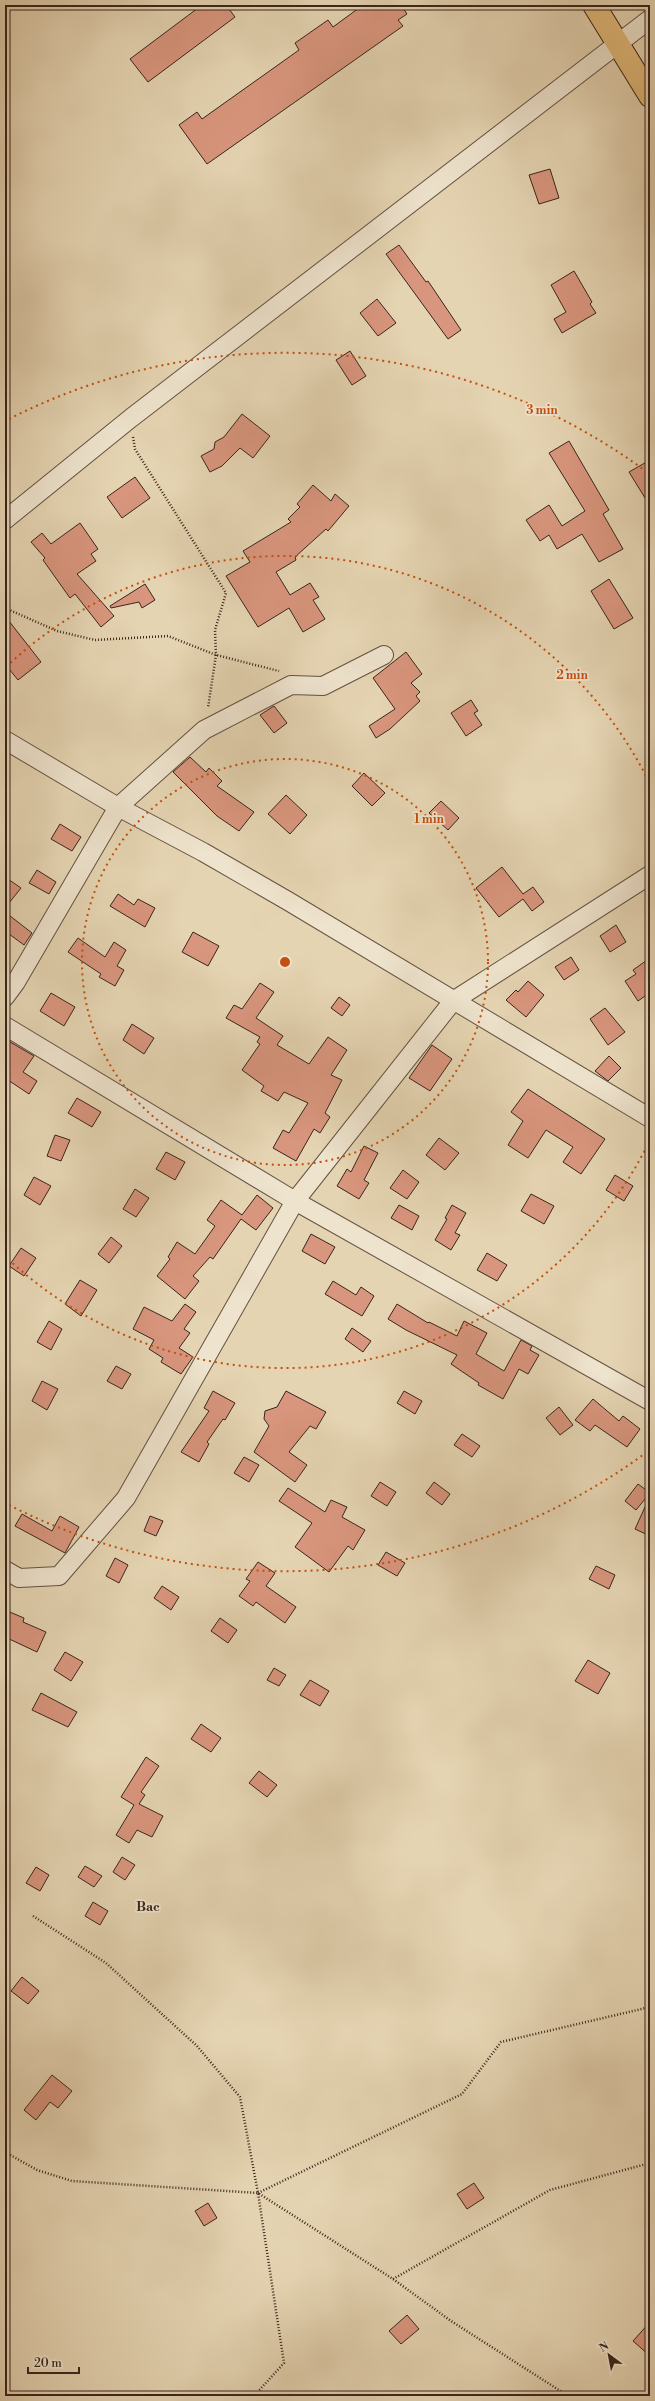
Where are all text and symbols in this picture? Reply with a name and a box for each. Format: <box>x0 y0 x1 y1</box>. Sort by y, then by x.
text: 3 min <box>526 403 558 418</box>
text: 2 min <box>556 668 588 683</box>
text: 1 min <box>414 812 445 827</box>
centre of rings <box>278 955 292 969</box>
district label: Bac <box>136 1899 160 1915</box>
north arrow <box>589 2335 629 2375</box>
text: N <box>597 2339 612 2356</box>
scale bar <box>28 2349 79 2375</box>
text: 20 m <box>34 2356 62 2371</box>

